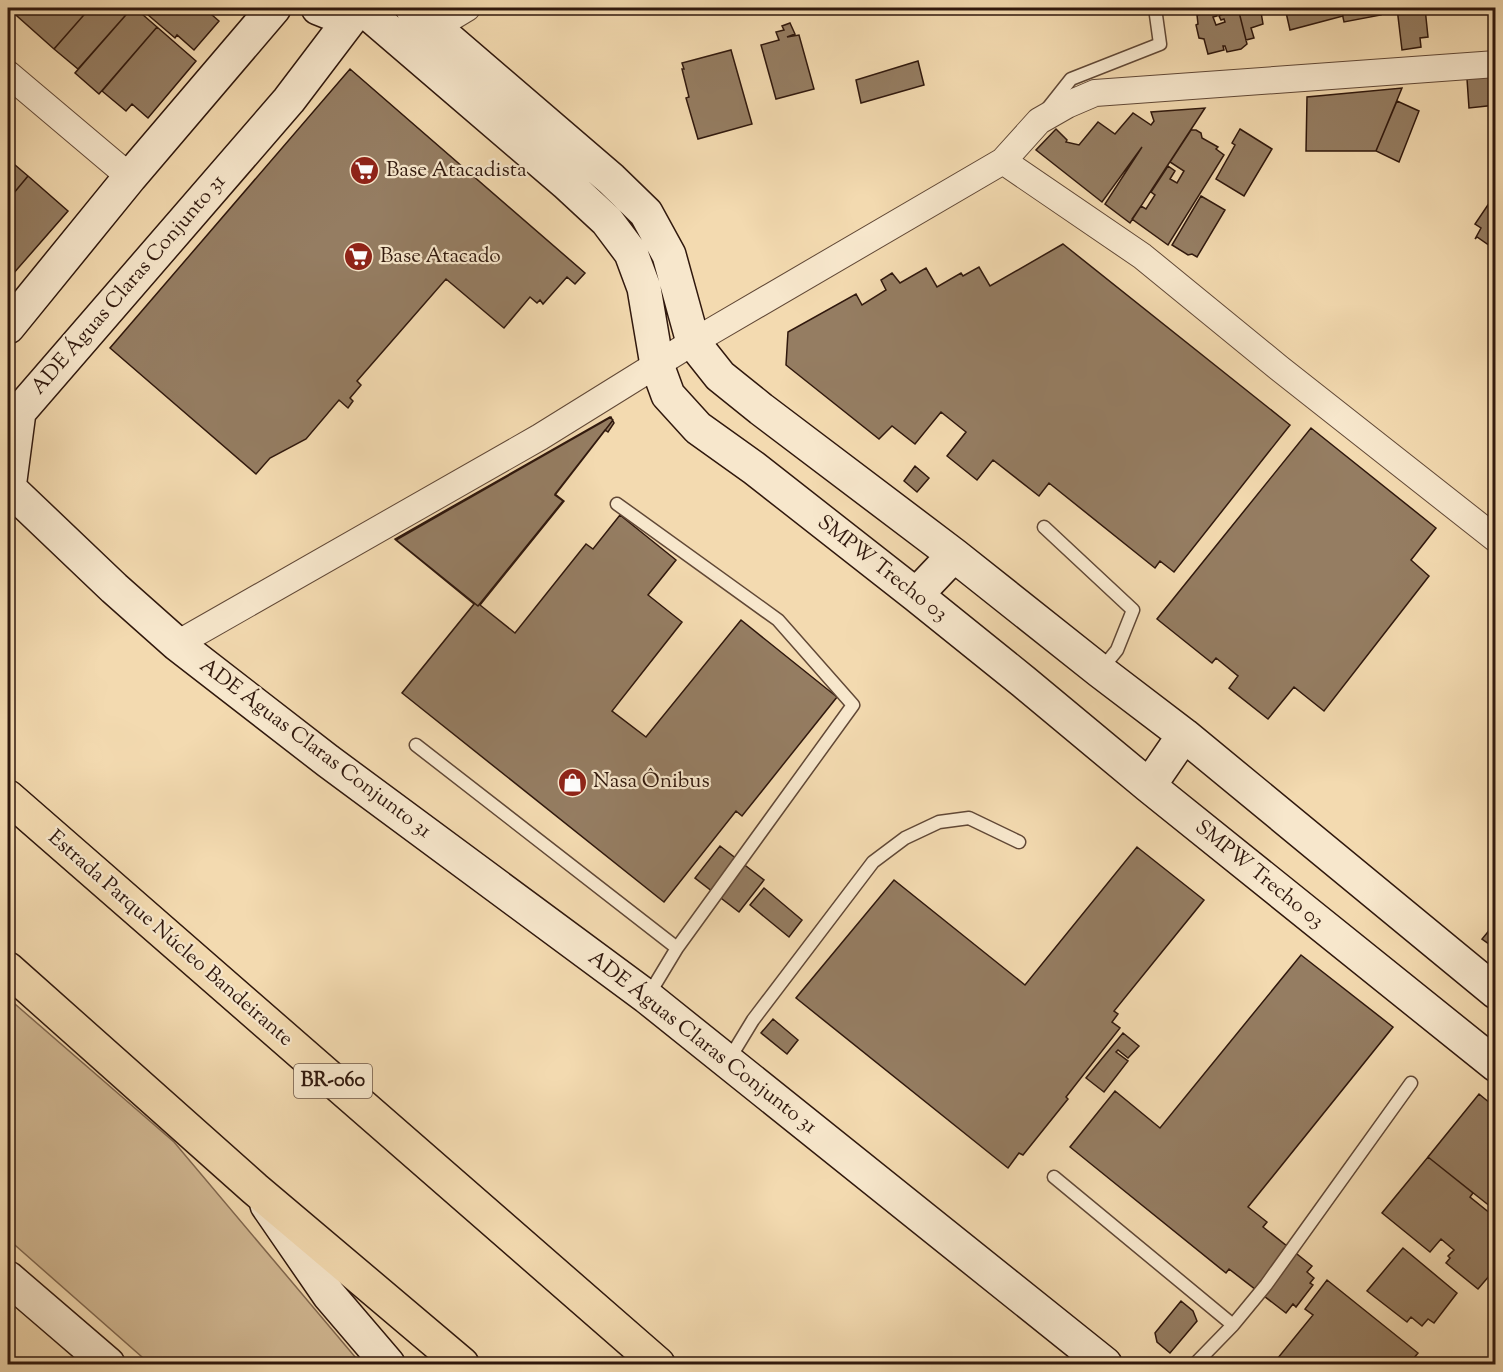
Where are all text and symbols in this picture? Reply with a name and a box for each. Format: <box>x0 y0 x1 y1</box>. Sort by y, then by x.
supermarket icon: Base Atacadista <box>349 155 381 187</box>
place label: Base Atacadista <box>386 156 527 186</box>
street label: ADE Águas Claras Conjunto 31 <box>25 168 233 402</box>
supermarket icon: Base Atacado <box>343 241 375 273</box>
place label: Base Atacado <box>380 242 501 272</box>
street label: SMPW Trecho 03 <box>810 508 954 630</box>
street label: ADE Águas Claras Conjunto 31 <box>193 652 437 846</box>
shop icon: Nasa Ônibus <box>556 766 588 798</box>
place label: Nasa Ônibus <box>593 767 710 797</box>
street label: SMPW Trecho 03 <box>1188 814 1330 936</box>
street label: Estrada Parque Núcleo Bandeirante <box>41 824 299 1054</box>
street label: ADE Águas Claras Conjunto 31 <box>581 944 823 1142</box>
road number: BR-060 <box>294 1064 372 1098</box>

